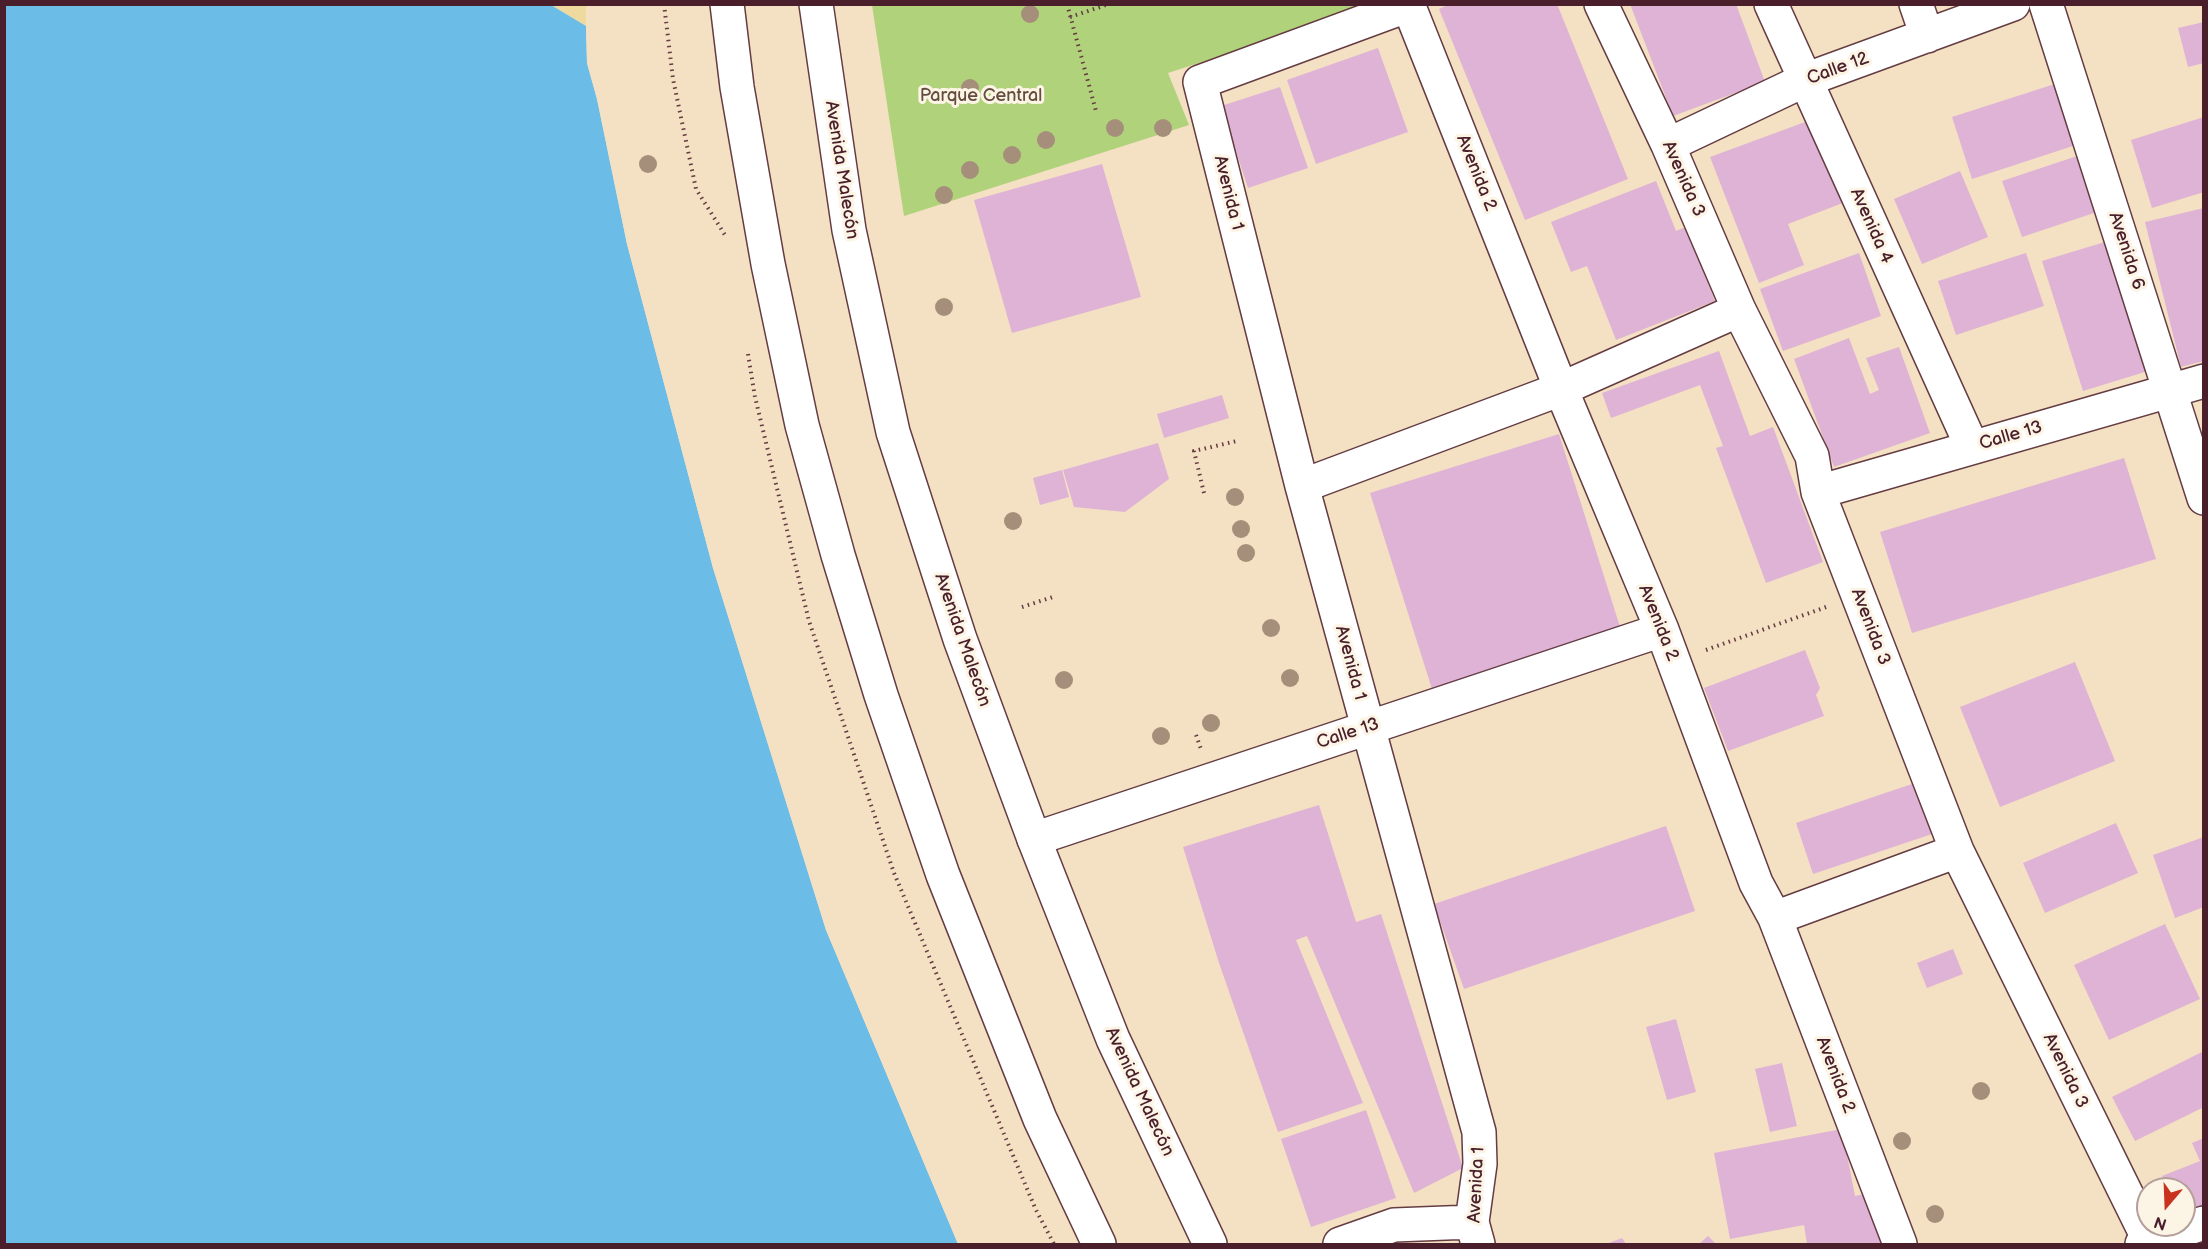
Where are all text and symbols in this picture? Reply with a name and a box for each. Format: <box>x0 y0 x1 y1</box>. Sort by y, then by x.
street label: Calle 12 <box>1804 48 1872 90</box>
park label: Parque Central <box>920 85 1042 107</box>
street label: Avenida Malecón <box>819 99 863 241</box>
street label: Avenida 2 <box>1451 132 1501 214</box>
street label: Avenida 3 <box>1657 138 1709 220</box>
street label: Avenida 1 <box>1208 153 1248 233</box>
street label: Avenida 4 <box>1845 185 1897 267</box>
street label: Avenida 6 <box>2103 209 2149 293</box>
street label: Calle 13 <box>1977 417 2045 455</box>
street label: Avenida Malecón <box>929 570 995 710</box>
street label: Avenida 2 <box>1633 582 1683 664</box>
street label: Avenida 3 <box>1846 586 1894 668</box>
street label: Avenida 1 <box>1330 623 1370 703</box>
street label: Calle 13 <box>1314 714 1382 754</box>
street label: Avenida Malecón <box>1100 1024 1178 1160</box>
street label: Avenida 3 <box>2038 1030 2092 1112</box>
street label: Avenida 2 <box>1811 1034 1859 1116</box>
street label: Avenida 1 <box>1464 1146 1490 1224</box>
north arrow <box>2136 1177 2196 1237</box>
text: N <box>2152 1212 2169 1234</box>

